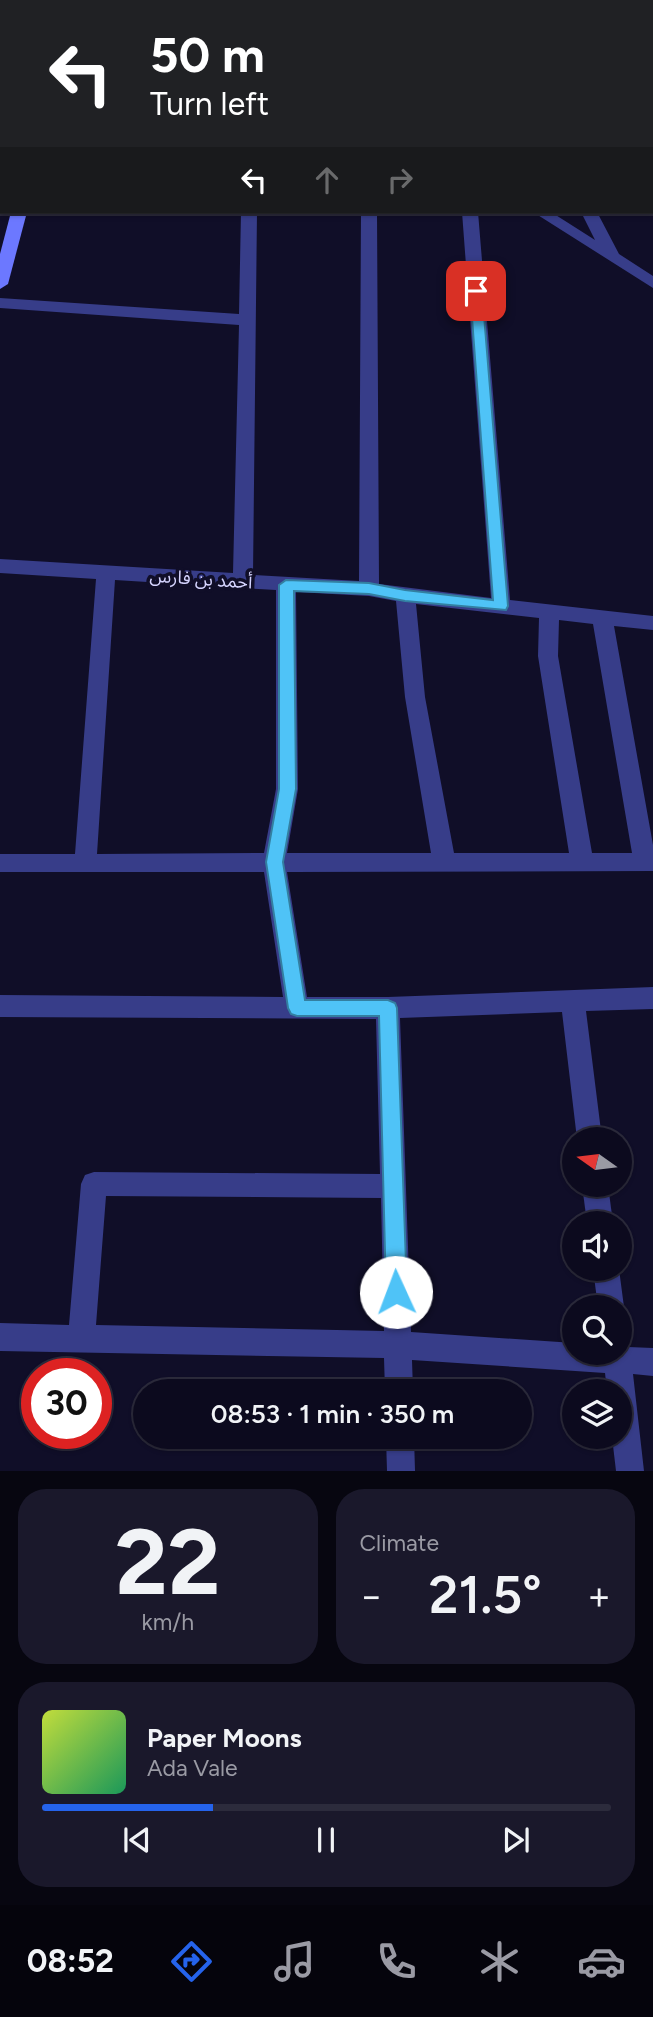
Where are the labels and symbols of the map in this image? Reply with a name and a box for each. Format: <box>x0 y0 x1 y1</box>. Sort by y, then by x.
pin <box>446 261 506 321</box>
street label: أحمد بن فارس <box>149 564 253 594</box>
north arrow <box>562 1127 632 1197</box>
position arrow <box>359 1255 433 1329</box>
speed limit sign: 30 <box>21 1358 112 1449</box>

